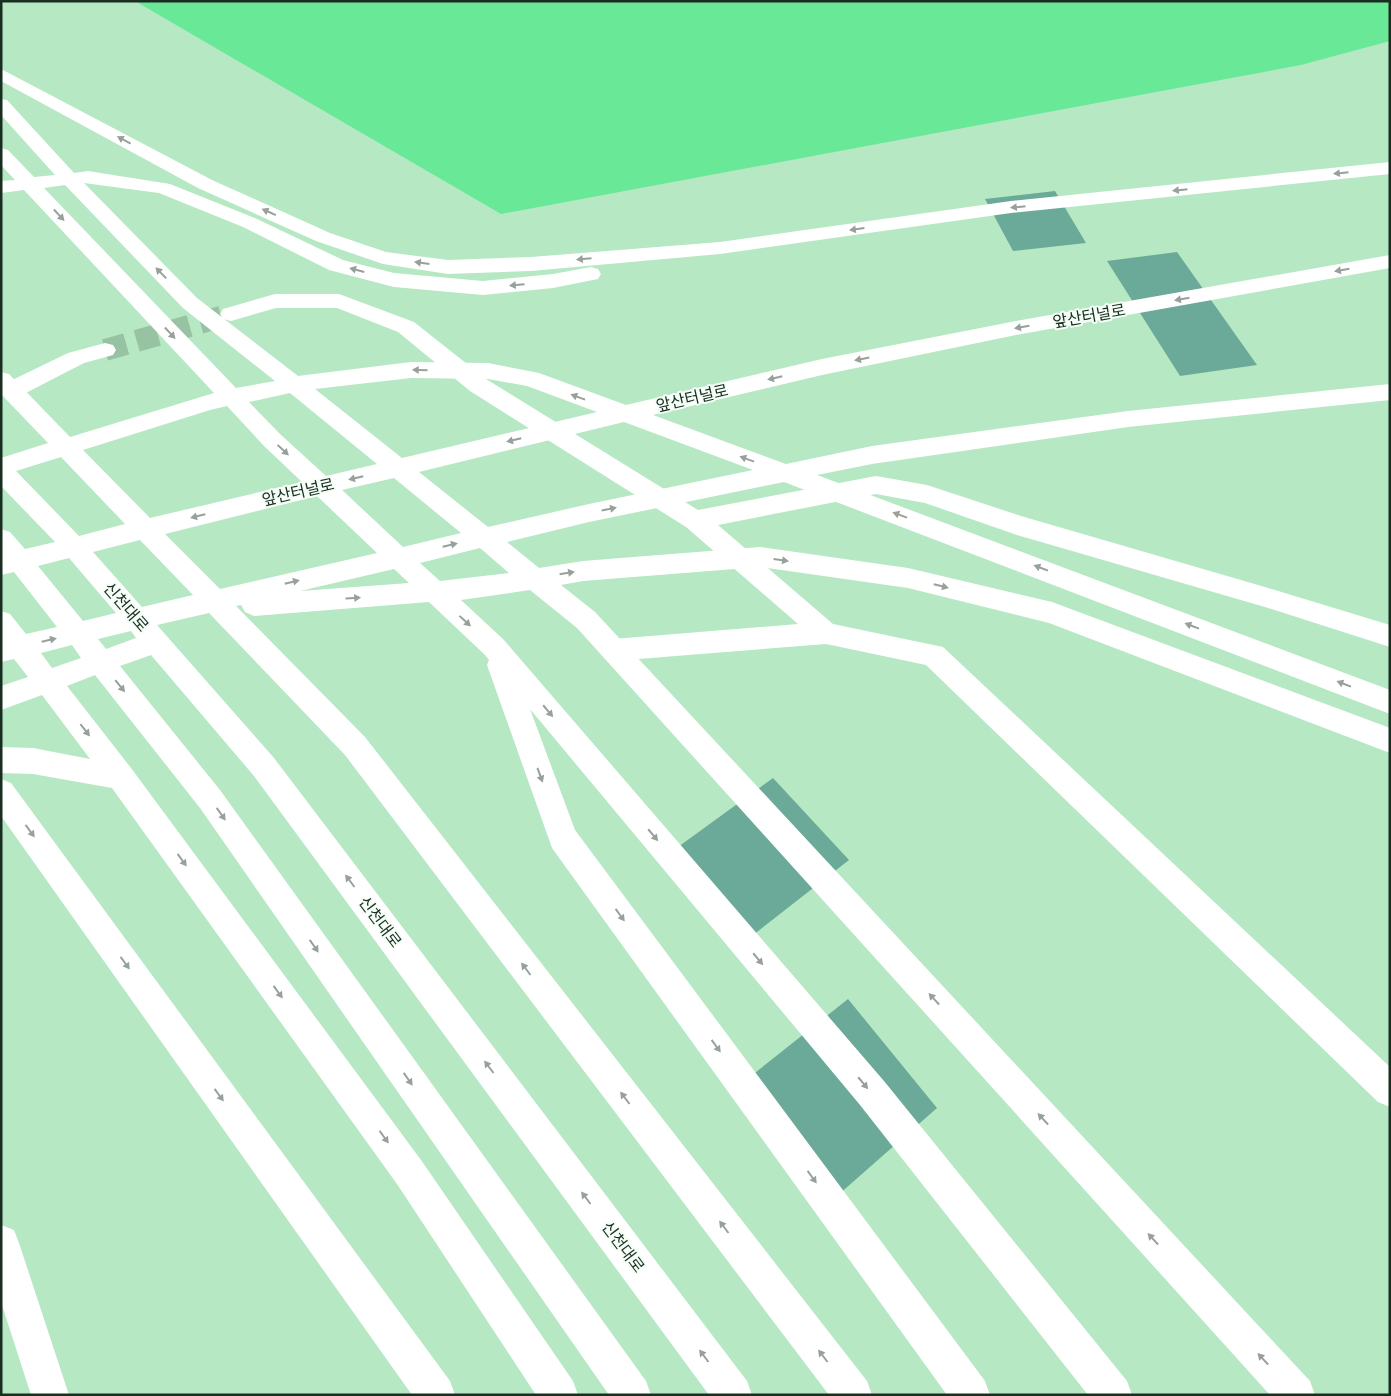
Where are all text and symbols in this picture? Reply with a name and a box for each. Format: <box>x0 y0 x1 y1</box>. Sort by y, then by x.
one-way arrow <box>117 136 131 144</box>
one-way arrow <box>1333 169 1349 177</box>
one-way arrow <box>1171 186 1187 194</box>
one-way arrow <box>1010 203 1026 211</box>
one-way arrow <box>53 208 65 220</box>
one-way arrow <box>262 208 276 216</box>
one-way arrow <box>849 225 865 233</box>
one-way arrow <box>576 256 592 264</box>
one-way arrow <box>414 259 430 267</box>
one-way arrow <box>349 266 364 274</box>
one-way arrow <box>155 267 167 279</box>
one-way arrow <box>1333 267 1349 275</box>
one-way arrow <box>509 281 525 289</box>
one-way arrow <box>1174 296 1190 304</box>
street label: 앞산터널로 <box>1051 299 1127 333</box>
one-way arrow <box>1014 324 1030 332</box>
one-way arrow <box>164 326 176 338</box>
one-way arrow <box>854 355 870 363</box>
one-way arrow <box>411 366 427 374</box>
one-way arrow <box>767 374 782 382</box>
street label: 앞산터널로 <box>654 379 730 417</box>
one-way arrow <box>570 393 585 401</box>
one-way arrow <box>507 436 522 444</box>
one-way arrow <box>276 444 288 456</box>
one-way arrow <box>739 455 754 463</box>
street label: 앞산터널로 <box>260 473 336 511</box>
one-way arrow <box>349 474 364 482</box>
one-way arrow <box>601 504 617 512</box>
one-way arrow <box>892 511 907 518</box>
one-way arrow <box>191 512 206 520</box>
one-way arrow <box>443 541 458 549</box>
one-way arrow <box>773 557 789 565</box>
one-way arrow <box>1033 564 1048 571</box>
one-way arrow <box>559 569 575 577</box>
street label: 신천대로 <box>99 578 153 636</box>
one-way arrow <box>285 578 300 586</box>
one-way arrow <box>934 582 949 590</box>
one-way arrow <box>346 593 362 601</box>
one-way arrow <box>459 615 471 627</box>
one-way arrow <box>1185 622 1200 629</box>
one-way arrow <box>41 636 56 644</box>
one-way arrow <box>115 679 126 692</box>
one-way arrow <box>1336 680 1351 688</box>
one-way arrow <box>542 705 554 717</box>
one-way arrow <box>79 723 90 736</box>
one-way arrow <box>537 768 544 783</box>
one-way arrow <box>215 807 226 820</box>
one-way arrow <box>25 824 35 838</box>
one-way arrow <box>647 829 658 841</box>
one-way arrow <box>177 854 187 867</box>
one-way arrow <box>344 875 355 888</box>
street label: 신천대로 <box>354 892 406 952</box>
one-way arrow <box>614 908 625 921</box>
one-way arrow <box>309 939 320 952</box>
one-way arrow <box>753 952 764 965</box>
one-way arrow <box>119 956 130 969</box>
one-way arrow <box>521 963 532 976</box>
one-way arrow <box>272 985 283 998</box>
one-way arrow <box>928 994 940 1006</box>
one-way arrow <box>711 1039 721 1053</box>
one-way arrow <box>483 1061 494 1074</box>
one-way arrow <box>403 1072 414 1085</box>
one-way arrow <box>858 1076 869 1089</box>
one-way arrow <box>214 1088 225 1101</box>
one-way arrow <box>620 1092 631 1105</box>
one-way arrow <box>1038 1113 1049 1126</box>
one-way arrow <box>378 1130 389 1143</box>
one-way arrow <box>807 1171 817 1184</box>
one-way arrow <box>581 1191 591 1205</box>
street label: 신천대로 <box>597 1217 649 1277</box>
one-way arrow <box>719 1220 729 1234</box>
one-way arrow <box>1147 1233 1159 1245</box>
one-way arrow <box>818 1349 828 1363</box>
one-way arrow <box>699 1350 710 1363</box>
one-way arrow <box>1257 1353 1269 1365</box>

